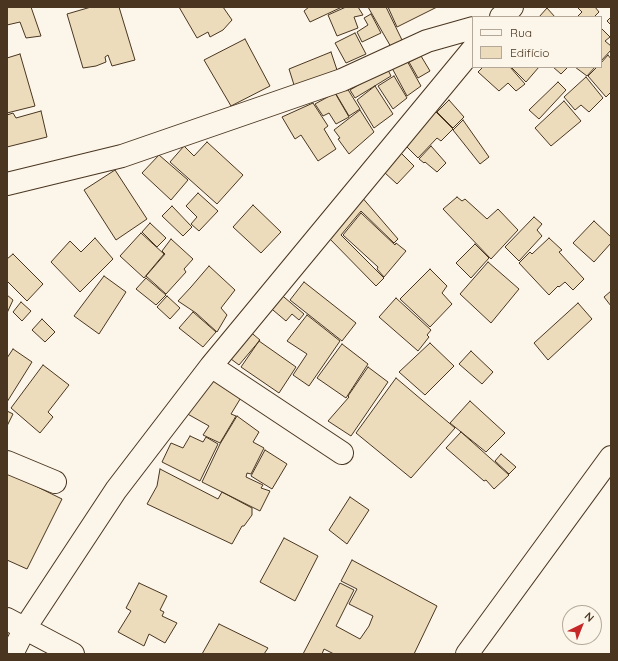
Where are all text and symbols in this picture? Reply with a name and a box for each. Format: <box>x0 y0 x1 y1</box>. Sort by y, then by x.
legend <box>472 16 602 68</box>
text: Rua <box>510 25 532 40</box>
text: Edifício <box>510 45 550 60</box>
north arrow <box>562 605 602 645</box>
text: N <box>582 609 597 625</box>

